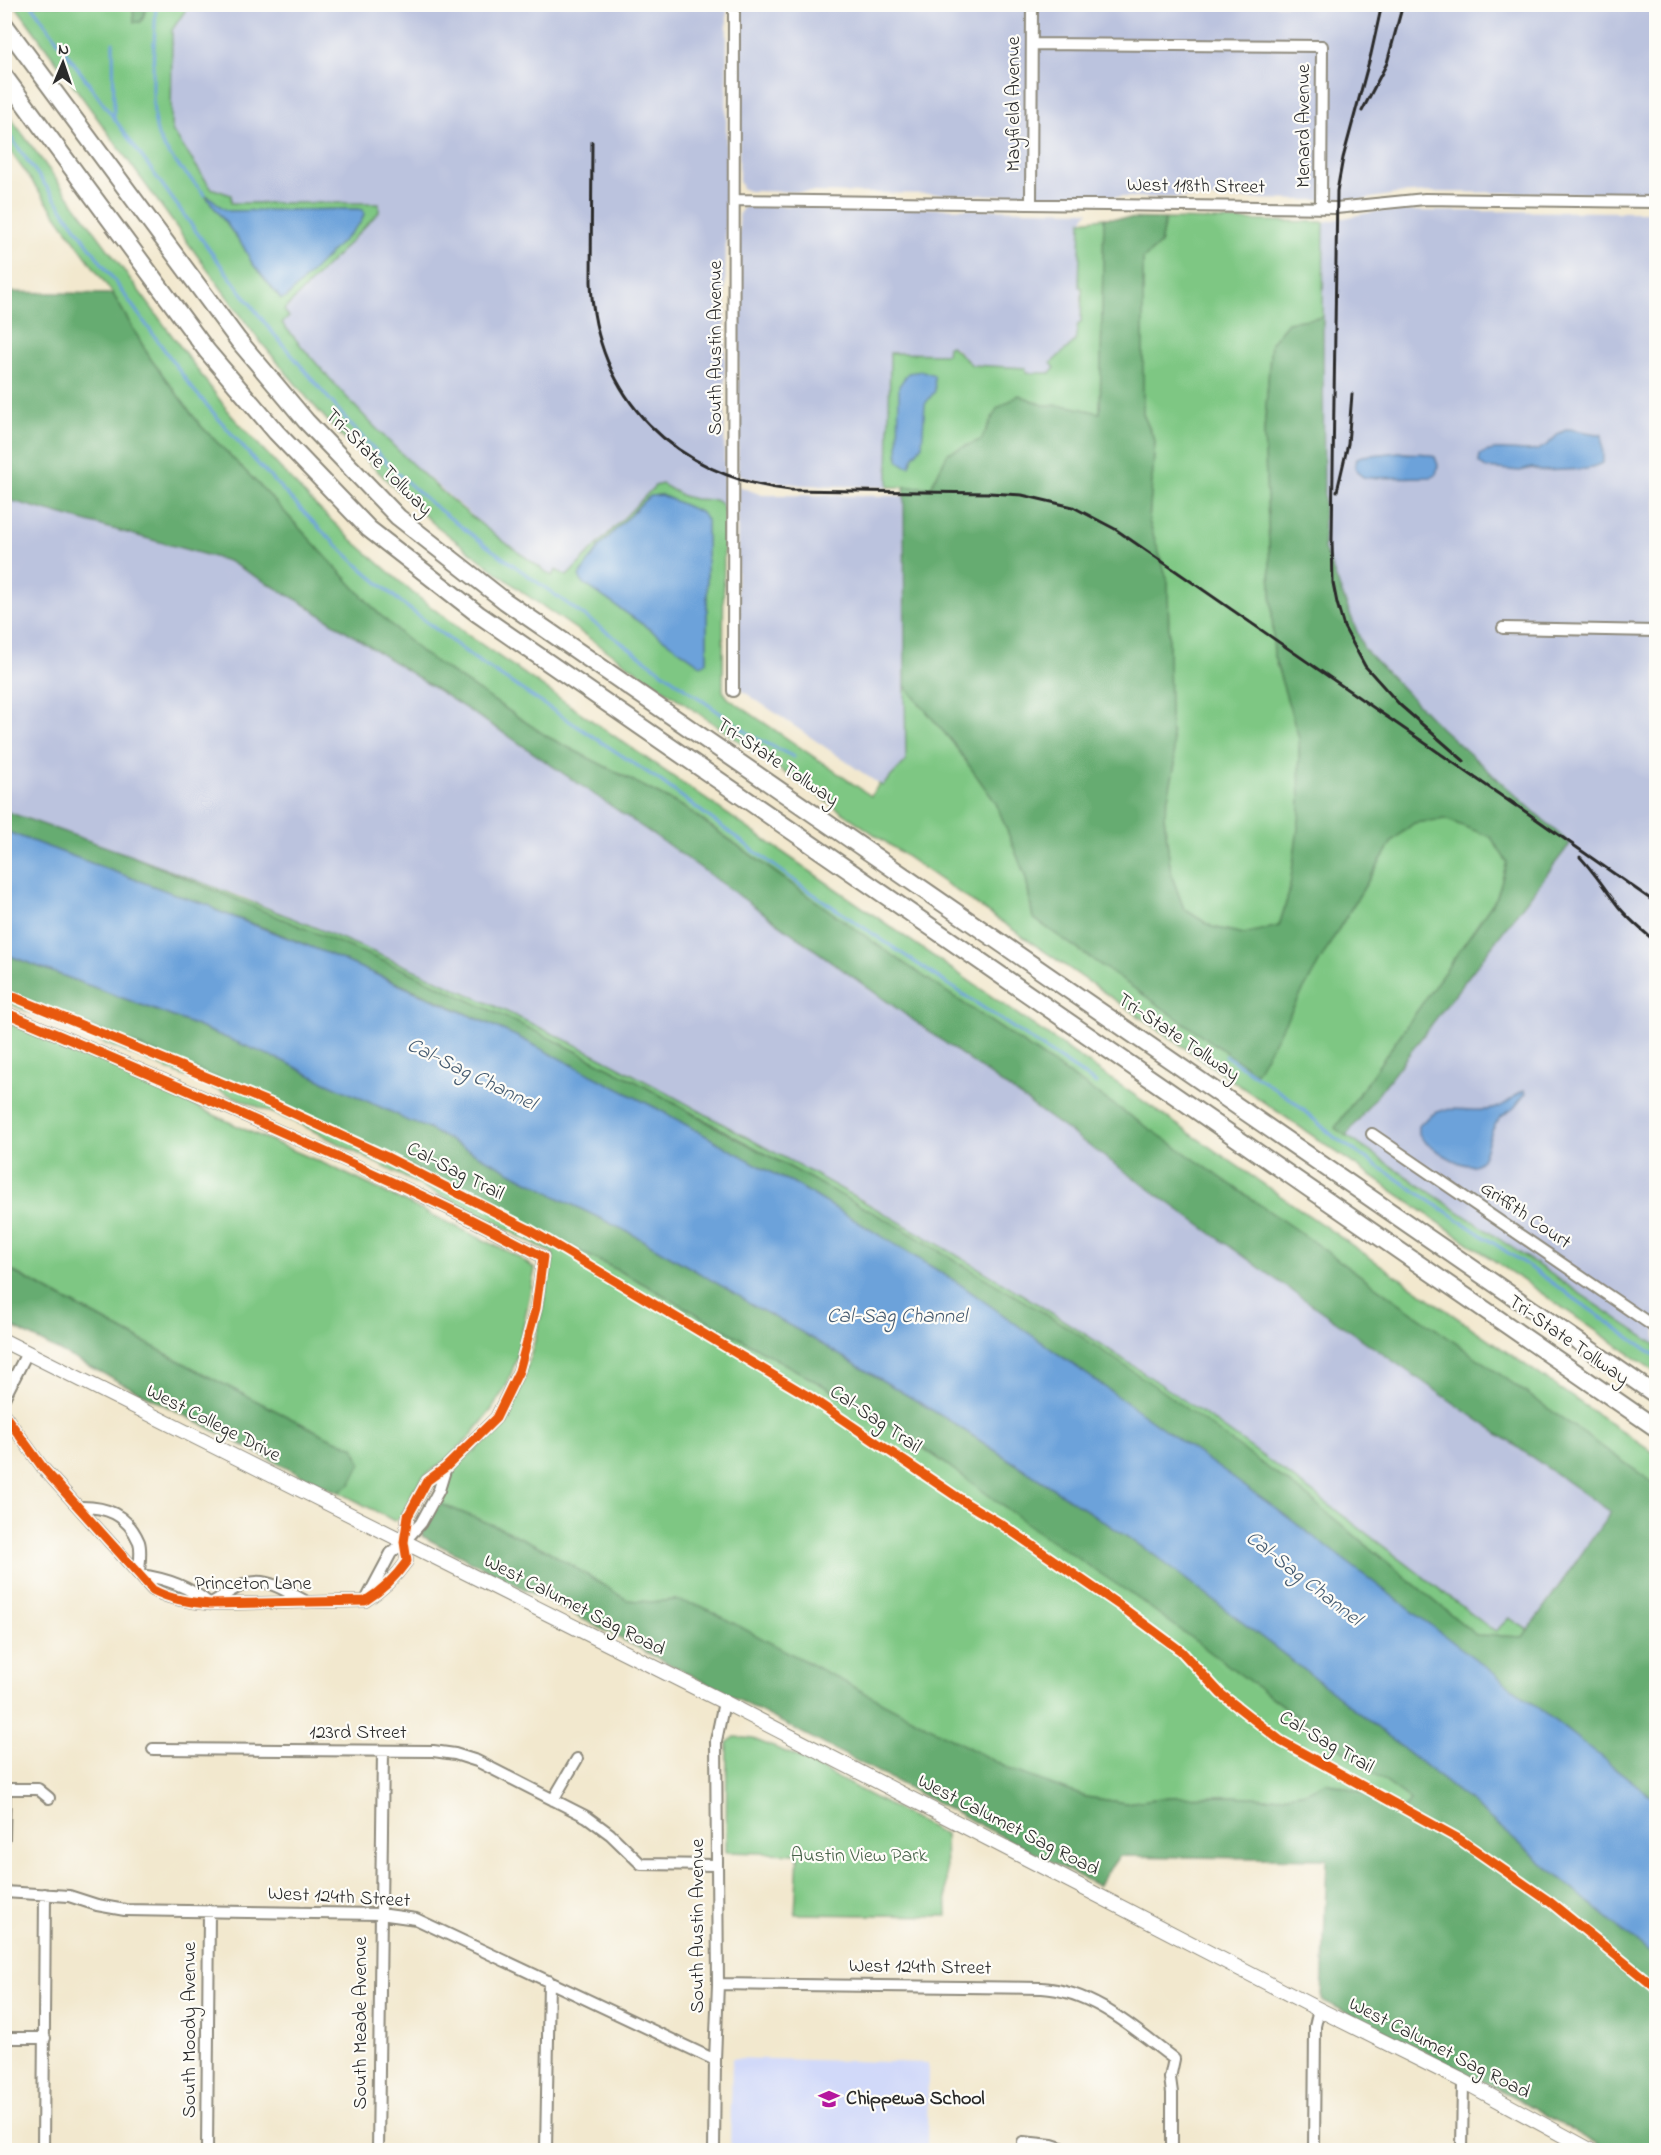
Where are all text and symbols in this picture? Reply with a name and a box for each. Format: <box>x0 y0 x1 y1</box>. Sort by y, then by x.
north arrow <box>33 33 93 93</box>
street label: Mayfield Avenue <box>1000 36 1029 172</box>
text: N <box>58 38 69 62</box>
street label: Menard Avenue <box>1290 64 1319 188</box>
street label: West 118th Street <box>1127 171 1266 203</box>
street label: South Austin Avenue <box>702 261 731 435</box>
street label: Tri-State Tollway <box>318 403 438 523</box>
street label: Tri-State Tollway <box>710 711 844 815</box>
street label: Tri-State Tollway <box>1111 986 1245 1090</box>
water label: Cal-Sag Channel <box>401 1031 543 1121</box>
street label: Cal-Sag Trail <box>401 1135 509 1210</box>
street label: Griffith Court <box>1474 1175 1577 1257</box>
street label: Tri-State Tollway <box>1502 1288 1634 1394</box>
water label: Cal-Sag Channel <box>827 1302 970 1333</box>
street label: West College Drive <box>140 1378 285 1471</box>
street label: Cal-Sag Trail <box>823 1378 927 1462</box>
water label: Cal-Sag Channel <box>1238 1524 1369 1636</box>
street label: West Calumet Sag Road <box>478 1548 670 1665</box>
street label: Princeton Lane <box>195 1570 311 1599</box>
street label: Cal-Sag Trail <box>1272 1704 1379 1783</box>
street label: 123rd Street <box>309 1719 407 1748</box>
street label: West Calumet Sag Road <box>912 1768 1104 1885</box>
street label: South Austin Avenue <box>684 1839 713 2013</box>
park label: Austin View Park <box>791 1842 927 1871</box>
street label: West 124th Street <box>267 1880 411 1916</box>
street label: South Meade Avenue <box>347 1937 376 2109</box>
street label: South Moody Avenue <box>176 1942 205 2118</box>
street label: West 124th Street <box>848 1952 992 1984</box>
street label: West Calumet Sag Road <box>1343 1991 1535 2108</box>
place label: Chippewa School <box>846 2085 985 2114</box>
school or university icon: Chippewa School <box>817 2087 841 2111</box>

